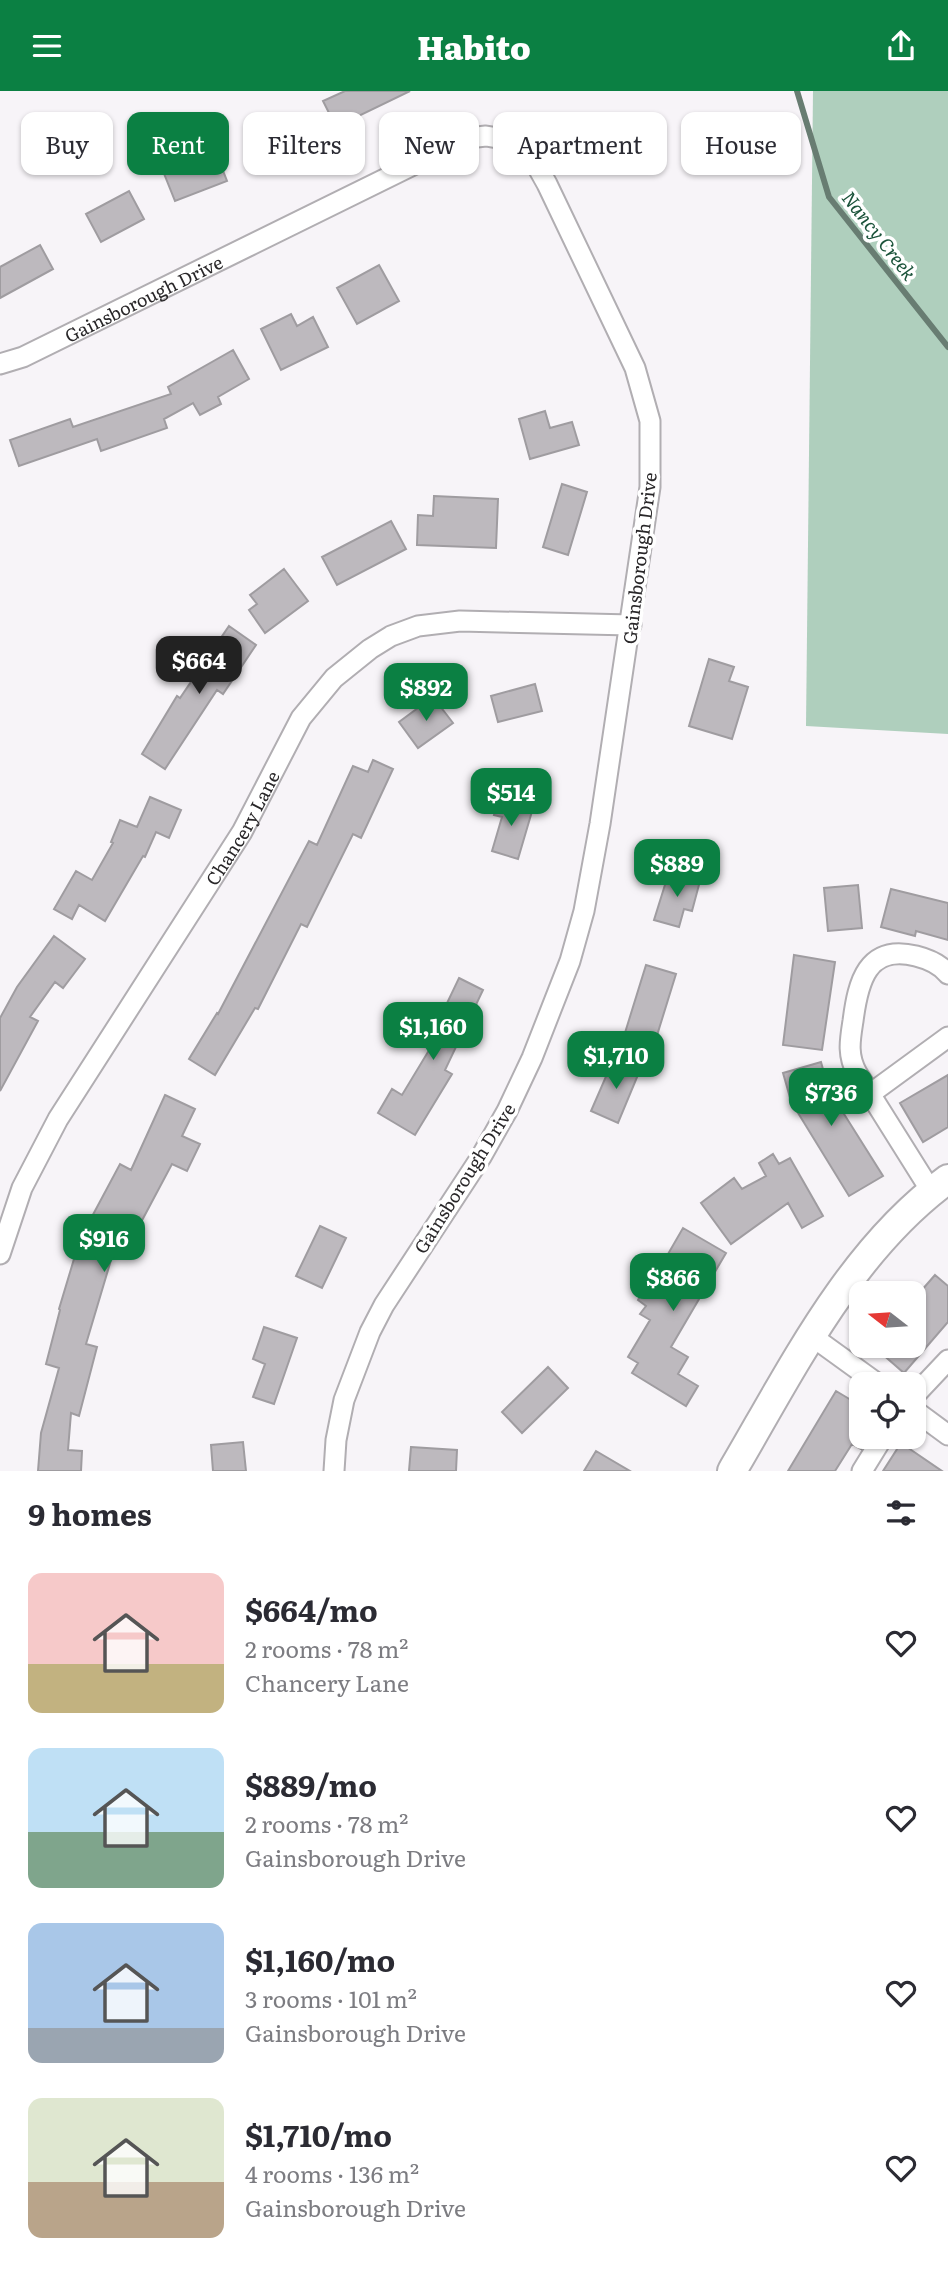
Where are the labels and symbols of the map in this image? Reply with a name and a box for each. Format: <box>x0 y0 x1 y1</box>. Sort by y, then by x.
water label: Nancy Creek <box>836 184 924 286</box>
street label: Gainsborough Drive <box>60 248 227 348</box>
street label: Gainsborough Drive <box>615 471 663 645</box>
pin: $664 <box>158 637 240 696</box>
pin: $892 <box>385 663 467 723</box>
street label: Chancery Lane <box>198 766 285 890</box>
pin: $514 <box>470 769 552 828</box>
pin: $889 <box>636 839 718 899</box>
pin: $1,160 <box>376 1003 490 1062</box>
pin: $1,710 <box>559 1031 673 1091</box>
pin: $736 <box>790 1069 872 1128</box>
street label: Gainsborough Drive <box>407 1098 521 1258</box>
pin: $916 <box>63 1215 145 1274</box>
pin: $866 <box>632 1253 714 1313</box>
north arrow <box>849 1281 926 1358</box>

